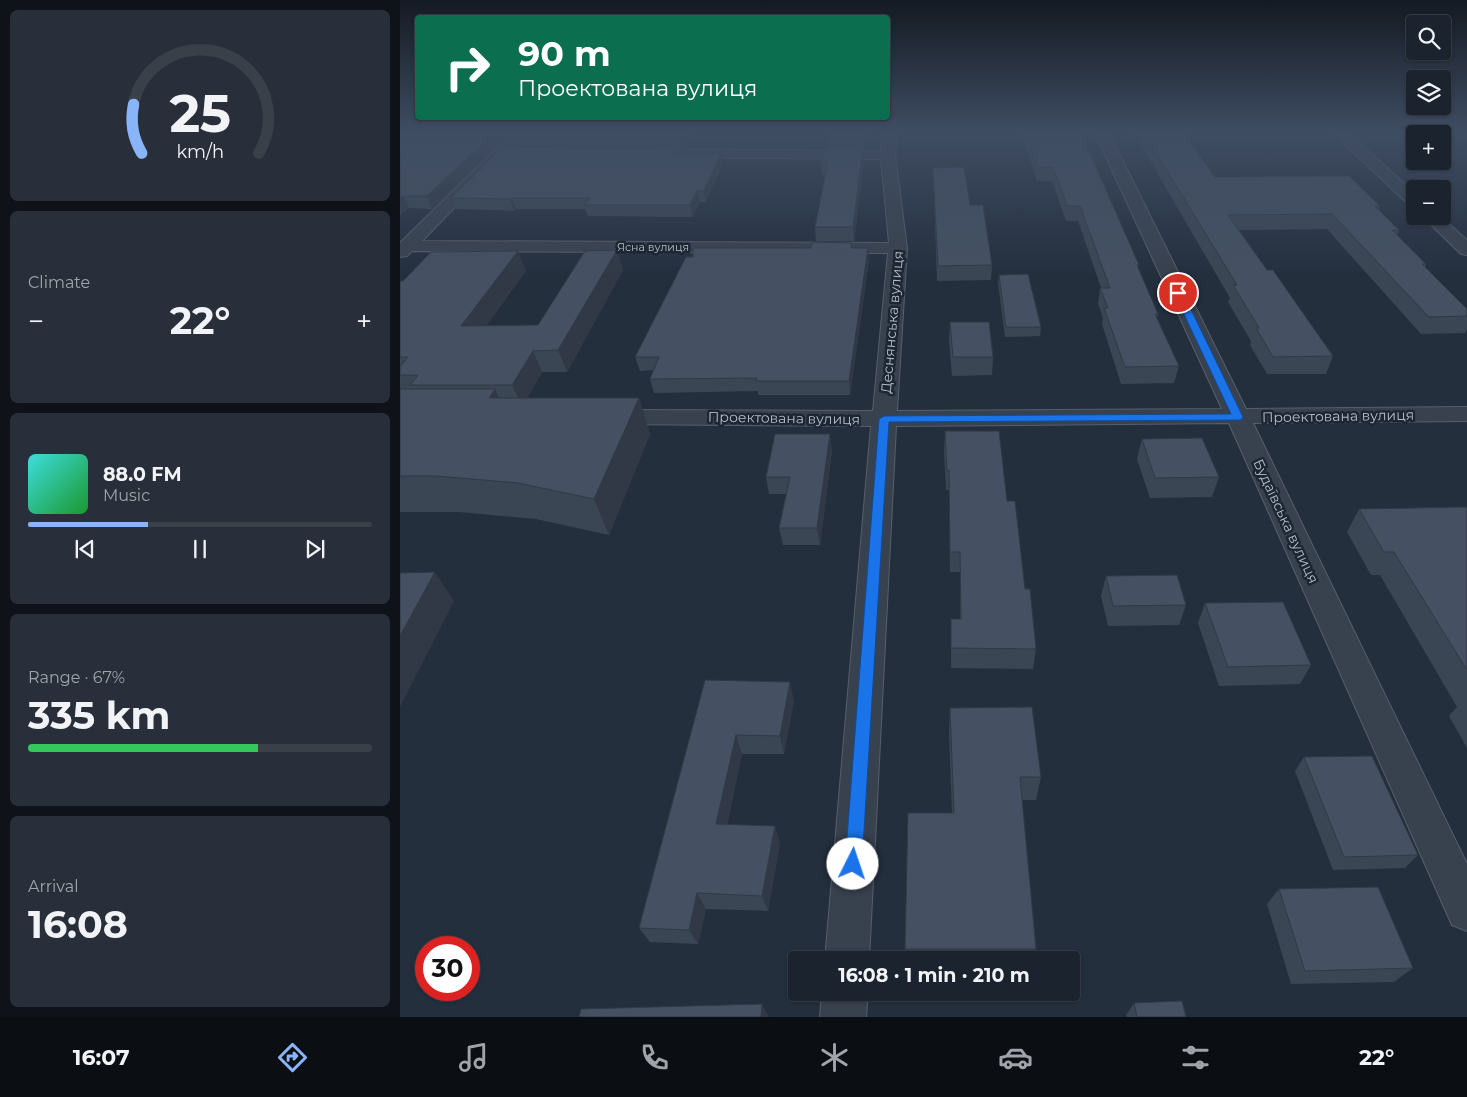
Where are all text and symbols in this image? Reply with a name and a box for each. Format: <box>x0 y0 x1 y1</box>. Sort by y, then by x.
map controls <box>1406 15 1451 225</box>
button: search <box>1406 15 1451 60</box>
text: 90 m <box>518 32 611 75</box>
icon: right <box>435 35 500 100</box>
button: layers <box>1406 70 1451 115</box>
text: Проектована вулиця <box>518 75 757 102</box>
text: 25 <box>169 82 231 145</box>
button: + <box>1406 125 1451 170</box>
text: km/h <box>176 141 224 162</box>
button: − <box>1406 180 1451 225</box>
street label: Ясна вулиця <box>617 240 689 254</box>
street label: Деснянська вулиця <box>877 250 907 394</box>
pin <box>1157 272 1199 314</box>
text: Climate <box>28 273 90 292</box>
icon: arrive <box>1164 279 1192 307</box>
text: 22° <box>170 297 230 344</box>
text: − <box>28 304 44 338</box>
text: + <box>356 304 372 338</box>
street label: Проектована вулиця <box>1262 406 1414 426</box>
street label: Проектована вулиця <box>708 408 860 428</box>
street label: Будаївська вулиця <box>1249 456 1323 586</box>
text: 88.0 FM <box>103 463 182 486</box>
text: Music <box>103 486 150 505</box>
icon: previous <box>71 535 99 563</box>
icon: pause <box>186 535 214 563</box>
icon: next <box>301 535 329 563</box>
text: Range · 67% <box>28 668 125 687</box>
text: 335 km <box>28 692 170 739</box>
position arrow <box>826 837 878 889</box>
text: Arrival <box>28 877 78 896</box>
text: 16:08 <box>28 901 128 948</box>
speed limit sign: 30 <box>415 936 480 1001</box>
text: 16:08 · 1 min · 210 m <box>838 964 1030 987</box>
icon: directions <box>275 1040 310 1075</box>
icon: music <box>456 1040 491 1075</box>
icon: phone <box>637 1040 672 1075</box>
icon: climate <box>817 1040 852 1075</box>
icon: car <box>998 1040 1033 1075</box>
icon: filters <box>1178 1040 1213 1075</box>
text: 16:07 <box>73 1044 130 1071</box>
text: 22° <box>1359 1044 1394 1071</box>

